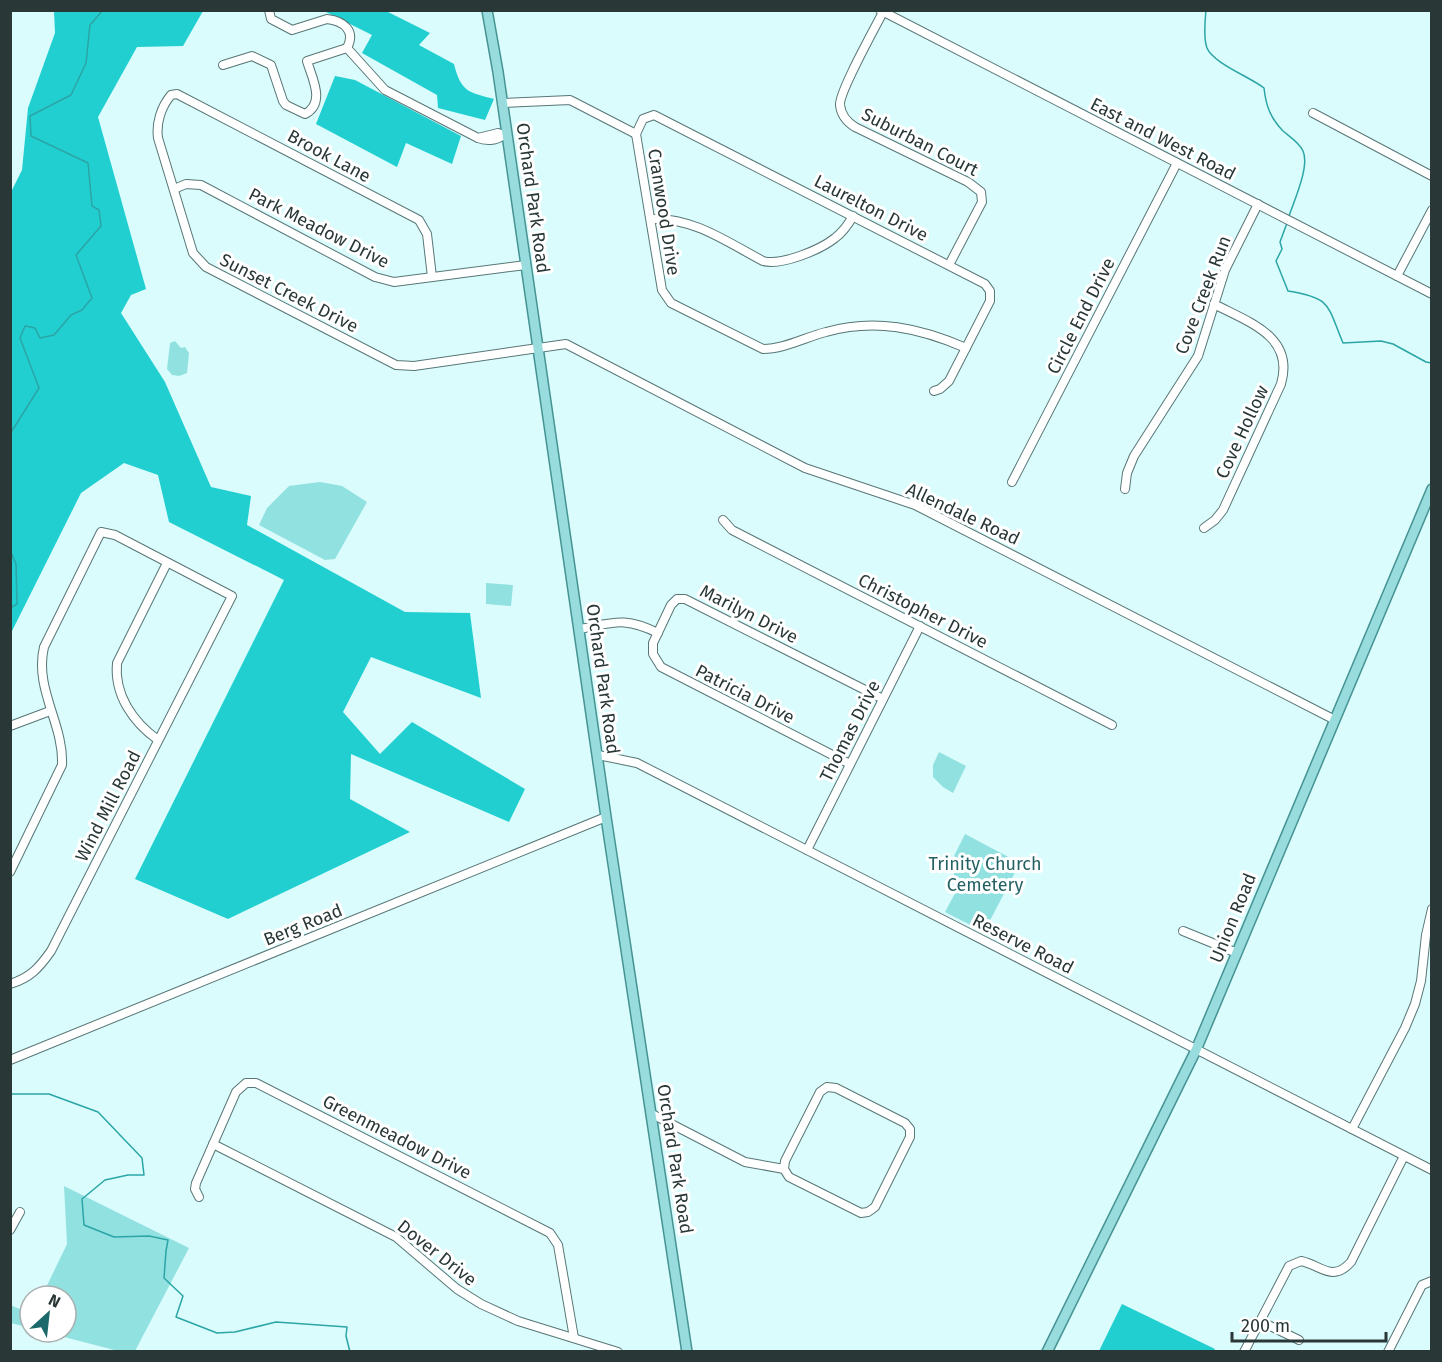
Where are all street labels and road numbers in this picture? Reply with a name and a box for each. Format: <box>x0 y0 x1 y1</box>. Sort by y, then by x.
street label: East and West Road <box>1087 93 1239 185</box>
street label: Suburban Court <box>858 103 983 181</box>
street label: Orchard Park Road <box>512 121 554 275</box>
street label: Brook Lane <box>284 125 374 187</box>
street label: Cranwood Drive <box>643 147 685 277</box>
street label: Laurelton Drive <box>810 170 932 246</box>
street label: Park Meadow Drive <box>245 183 393 273</box>
street label: Cove Creek Run <box>1170 233 1236 357</box>
street label: Sunset Creek Drive <box>216 249 362 337</box>
street label: Circle End Drive <box>1042 254 1120 378</box>
street label: Cove Hollow <box>1211 382 1273 482</box>
street label: Allendale Road <box>903 478 1023 550</box>
street label: Christopher Drive <box>854 569 992 653</box>
street label: Marilyn Drive <box>696 580 802 648</box>
street label: Orchard Park Road <box>582 602 624 756</box>
street label: Patricia Drive <box>692 660 798 728</box>
street label: Thomas Drive <box>815 677 885 785</box>
street label: Wind Mill Road <box>71 747 145 865</box>
street label: Union Road <box>1205 870 1261 966</box>
street label: Berg Road <box>260 899 346 951</box>
street label: Reserve Road <box>969 909 1077 979</box>
street label: Orchard Park Road <box>652 1082 698 1236</box>
street label: Greenmeadow Drive <box>319 1090 475 1184</box>
street label: Dover Drive <box>393 1215 481 1291</box>

